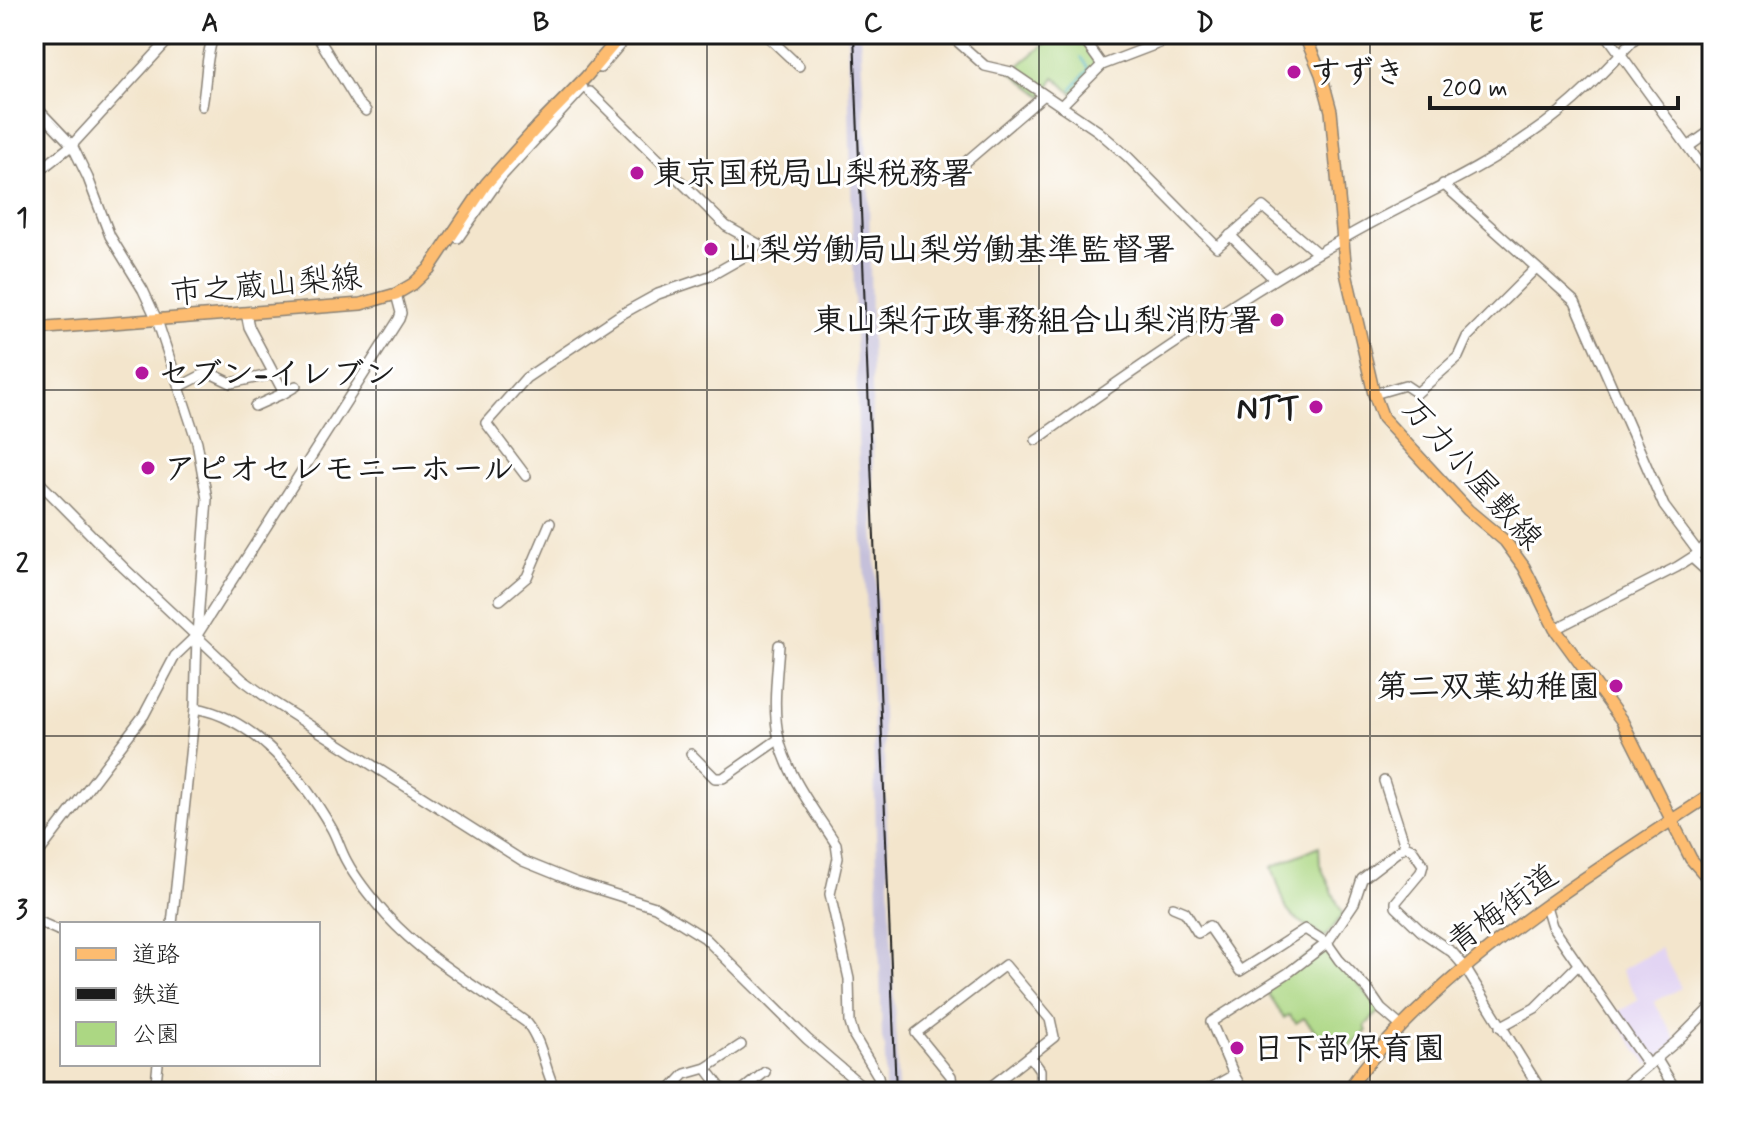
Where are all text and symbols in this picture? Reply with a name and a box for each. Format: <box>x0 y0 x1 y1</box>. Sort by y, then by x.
text: A <box>201 7 219 41</box>
text: B <box>533 7 549 41</box>
text: C <box>864 7 883 41</box>
text: D <box>1196 7 1214 41</box>
text: E <box>1528 7 1544 41</box>
place label: すずき <box>1310 53 1406 95</box>
scale bar <box>1430 60 1678 110</box>
marker: すずき <box>1285 63 1303 81</box>
text: 200 m <box>1442 74 1508 105</box>
place label: 東京国税局山梨税務署 <box>653 154 973 196</box>
marker: 東京国税局山梨税務署 <box>628 164 646 182</box>
text: 1 <box>16 202 28 236</box>
place label: 山梨労働局山梨労働基準監督署 <box>727 230 1175 272</box>
marker: 山梨労働局山梨労働基準監督署 <box>702 240 720 258</box>
street label: 市之蔵山梨線 <box>169 257 364 315</box>
place label: 東山梨行政事務組合山梨消防署 <box>813 301 1261 343</box>
marker: 東山梨行政事務組合山梨消防署 <box>1268 311 1286 329</box>
place label: セブン-イレブン <box>158 354 396 396</box>
marker: セブン-イレブン <box>133 364 151 382</box>
place label: NTT <box>1237 388 1300 430</box>
street label: 万力小屋敷線 <box>1392 389 1551 560</box>
marker: NTT <box>1307 398 1325 416</box>
place label: アピオセレモニーホール <box>164 449 515 491</box>
marker: アピオセレモニーホール <box>139 459 157 477</box>
text: 2 <box>16 548 29 582</box>
place label: 第二双葉幼稚園 <box>1376 667 1600 709</box>
marker: 第二双葉幼稚園 <box>1607 677 1625 695</box>
street label: 青梅街道 <box>1439 855 1567 964</box>
text: 3 <box>16 894 28 928</box>
legend <box>60 922 320 1066</box>
text: 道路 <box>132 940 180 971</box>
text: 鉄道 <box>132 980 180 1011</box>
text: 公園 <box>132 1020 180 1051</box>
place label: 日下部保育園 <box>1253 1029 1445 1071</box>
marker: 日下部保育園 <box>1228 1039 1246 1057</box>

